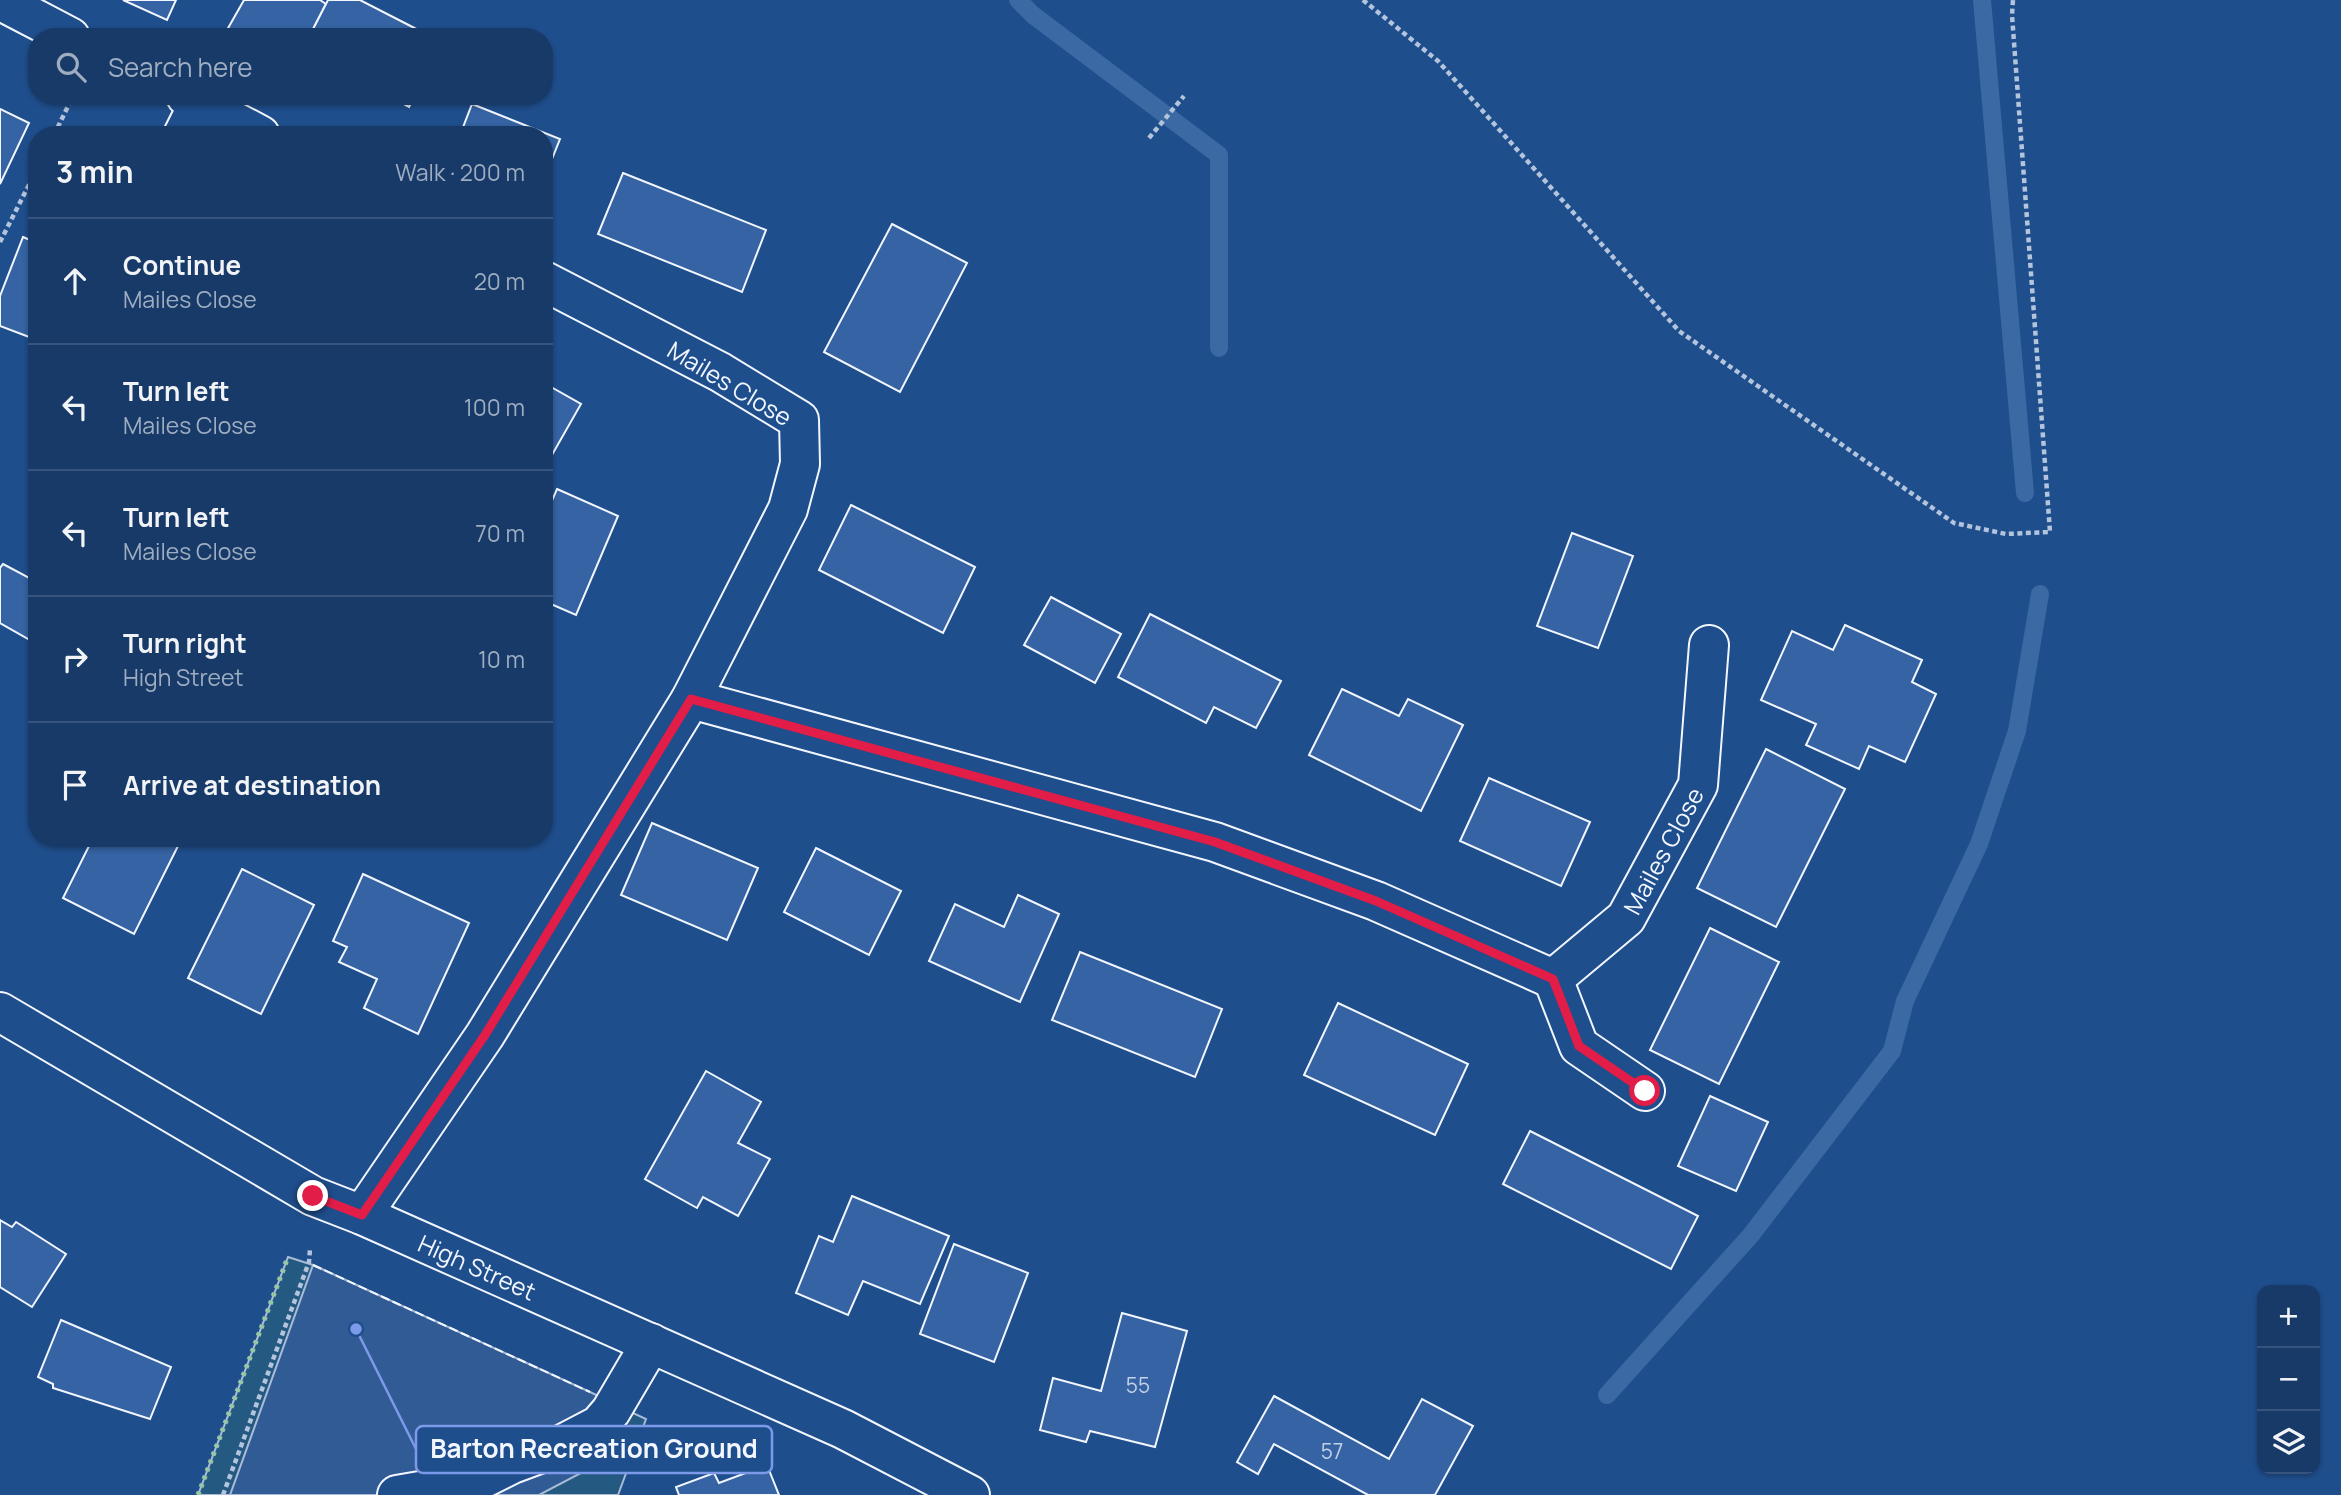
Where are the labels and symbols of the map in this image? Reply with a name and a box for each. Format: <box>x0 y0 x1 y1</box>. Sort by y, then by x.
street label: Mailes Close <box>662 333 798 433</box>
street label: Mailes Close <box>1615 781 1710 920</box>
route start <box>1629 1075 1660 1106</box>
route end <box>297 1180 328 1211</box>
street label: High Street <box>413 1226 542 1307</box>
house number: 55 <box>1126 1371 1150 1399</box>
callout: Barton Recreation Ground <box>416 1426 772 1473</box>
text: Barton Recreation Ground <box>430 1430 758 1466</box>
house number: 57 <box>1321 1437 1343 1465</box>

